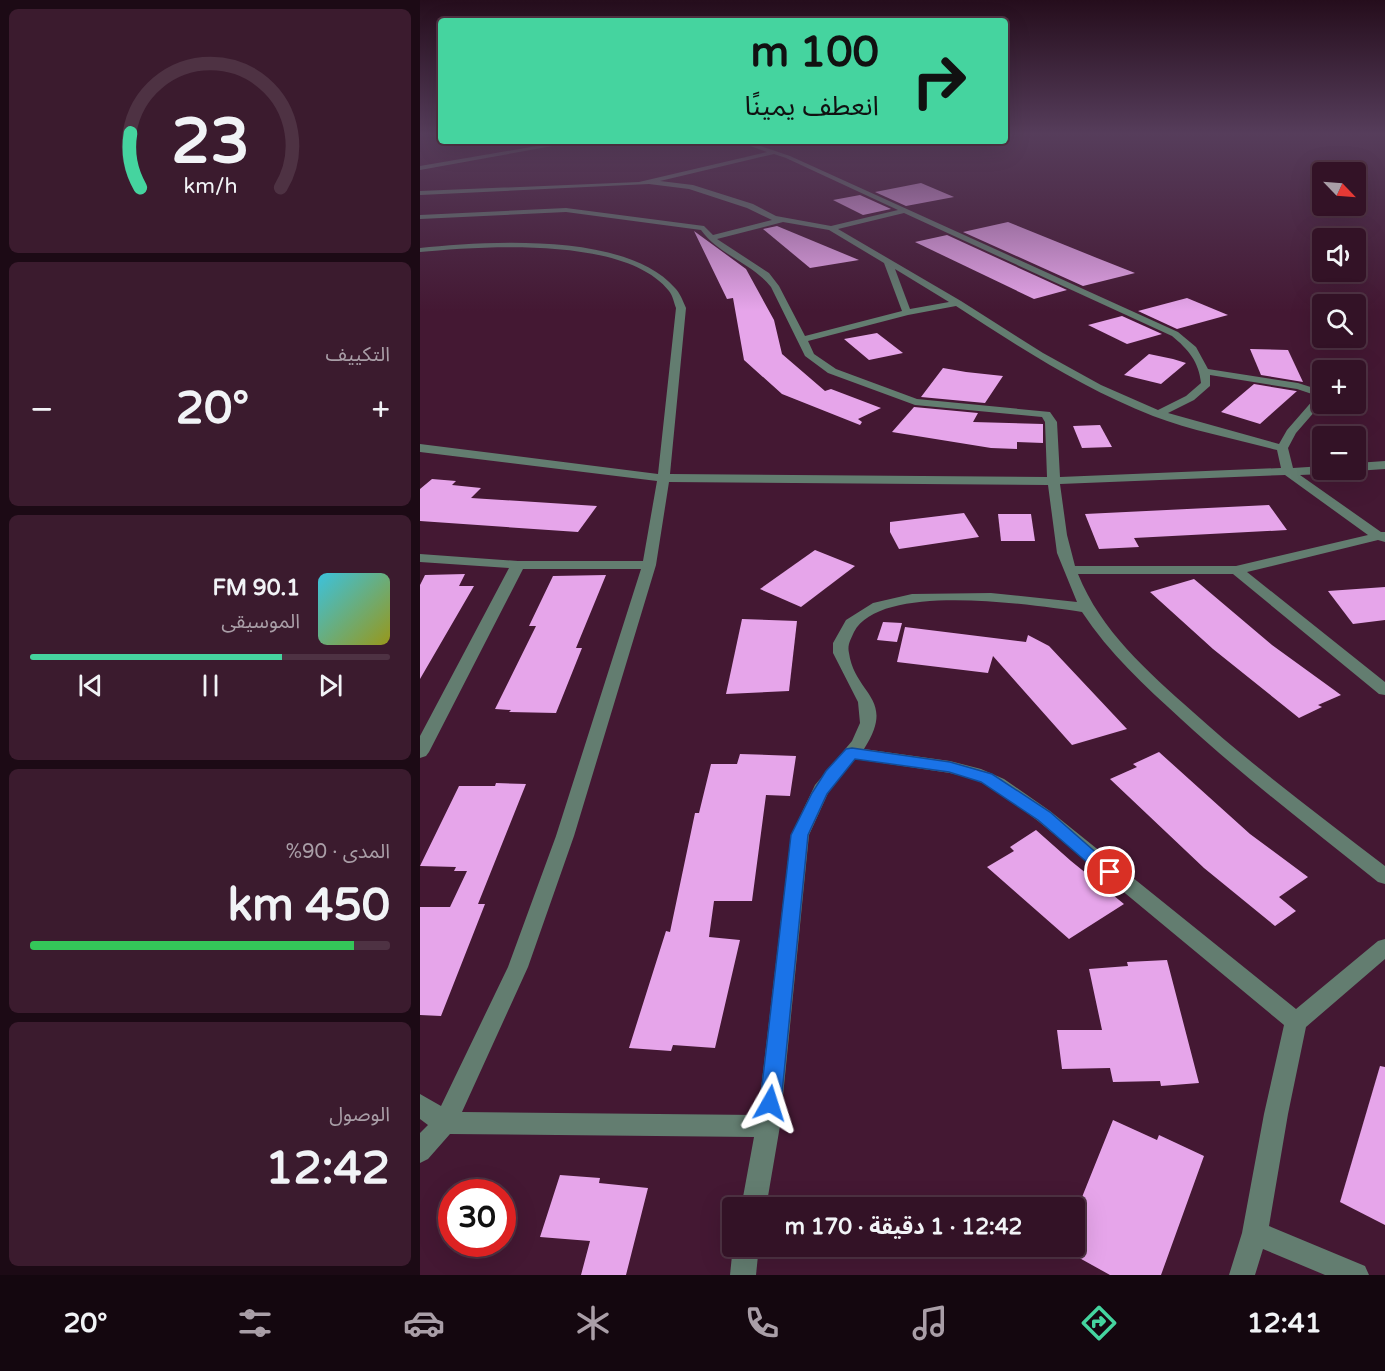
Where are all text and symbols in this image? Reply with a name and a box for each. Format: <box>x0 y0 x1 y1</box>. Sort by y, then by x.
text: 100 m <box>750 27 879 78</box>
icon: right <box>900 42 978 120</box>
text: انعطف يمينًا <box>745 90 879 123</box>
text: 23 <box>171 105 249 180</box>
north arrow <box>1312 162 1366 216</box>
map controls <box>1312 162 1366 480</box>
text: km/h <box>183 173 237 199</box>
button: sound <box>1312 228 1366 282</box>
button: search <box>1312 294 1366 348</box>
text: التكييف <box>326 343 390 367</box>
button: + <box>1312 360 1366 414</box>
text: 20° <box>176 382 249 436</box>
text: − <box>30 390 54 429</box>
text: + <box>371 390 390 429</box>
button: − <box>1312 426 1366 480</box>
text: 90.1 FM <box>212 575 300 601</box>
text: الموسيقى <box>221 610 300 634</box>
icon: previous <box>74 669 107 702</box>
icon: pause <box>194 669 227 702</box>
icon: next <box>314 669 347 702</box>
text: المدى · 90% <box>286 840 390 864</box>
pin <box>1084 846 1135 897</box>
icon: arrive <box>1093 855 1126 888</box>
text: 450 km <box>228 879 390 933</box>
position arrow <box>738 1071 802 1135</box>
text: الوصول <box>329 1103 390 1127</box>
text: 12:42 <box>265 1142 390 1196</box>
speed limit sign: 30 <box>438 1179 516 1257</box>
text: 12:42 · 1 دقيقة · 170 m <box>785 1214 1022 1240</box>
icon: filters <box>234 1302 276 1344</box>
icon: car <box>403 1302 445 1344</box>
icon: climate <box>572 1302 614 1344</box>
icon: phone <box>741 1302 783 1344</box>
icon: music <box>909 1302 951 1344</box>
icon: directions <box>1078 1302 1120 1344</box>
text: 20° <box>63 1307 108 1340</box>
text: 12:41 <box>1247 1307 1322 1340</box>

